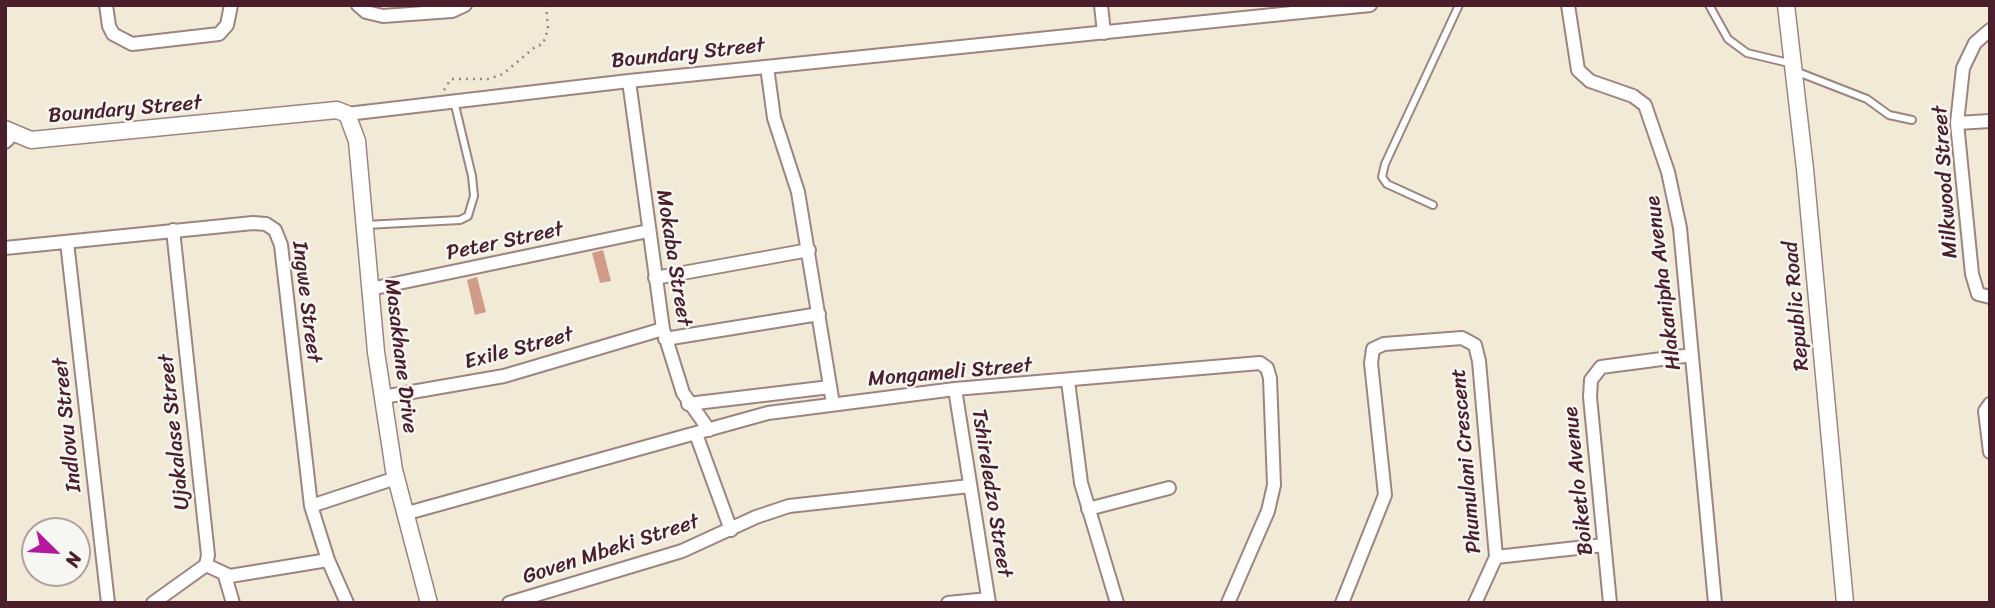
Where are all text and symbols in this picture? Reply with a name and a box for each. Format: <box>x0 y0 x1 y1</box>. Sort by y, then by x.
street label: Boundary Street <box>610 33 766 75</box>
street label: Boundary Street <box>47 91 203 129</box>
street label: Milkwood Street <box>1928 105 1964 259</box>
street label: Mokaba Street <box>650 188 696 328</box>
street label: Hlakanipha Avenue <box>1641 194 1687 372</box>
street label: Peter Street <box>444 217 566 267</box>
street label: Ingwe Street <box>286 240 326 364</box>
street label: Republic Road <box>1779 240 1815 372</box>
street label: Masakhane Drive <box>378 277 422 435</box>
street label: Exile Street <box>462 322 576 376</box>
street label: Ujakalase Street <box>154 353 196 511</box>
street label: Mongameli Street <box>867 353 1033 393</box>
street label: Indlovu Street <box>48 357 88 493</box>
street label: Phumulani Crescent <box>1446 368 1488 554</box>
street label: Boiketlo Avenue <box>1559 405 1599 557</box>
street label: Tshireledzo Street <box>965 407 1017 579</box>
street label: Goven Mbeki Street <box>520 510 702 590</box>
north arrow <box>21 517 91 587</box>
text: N <box>56 547 92 573</box>

